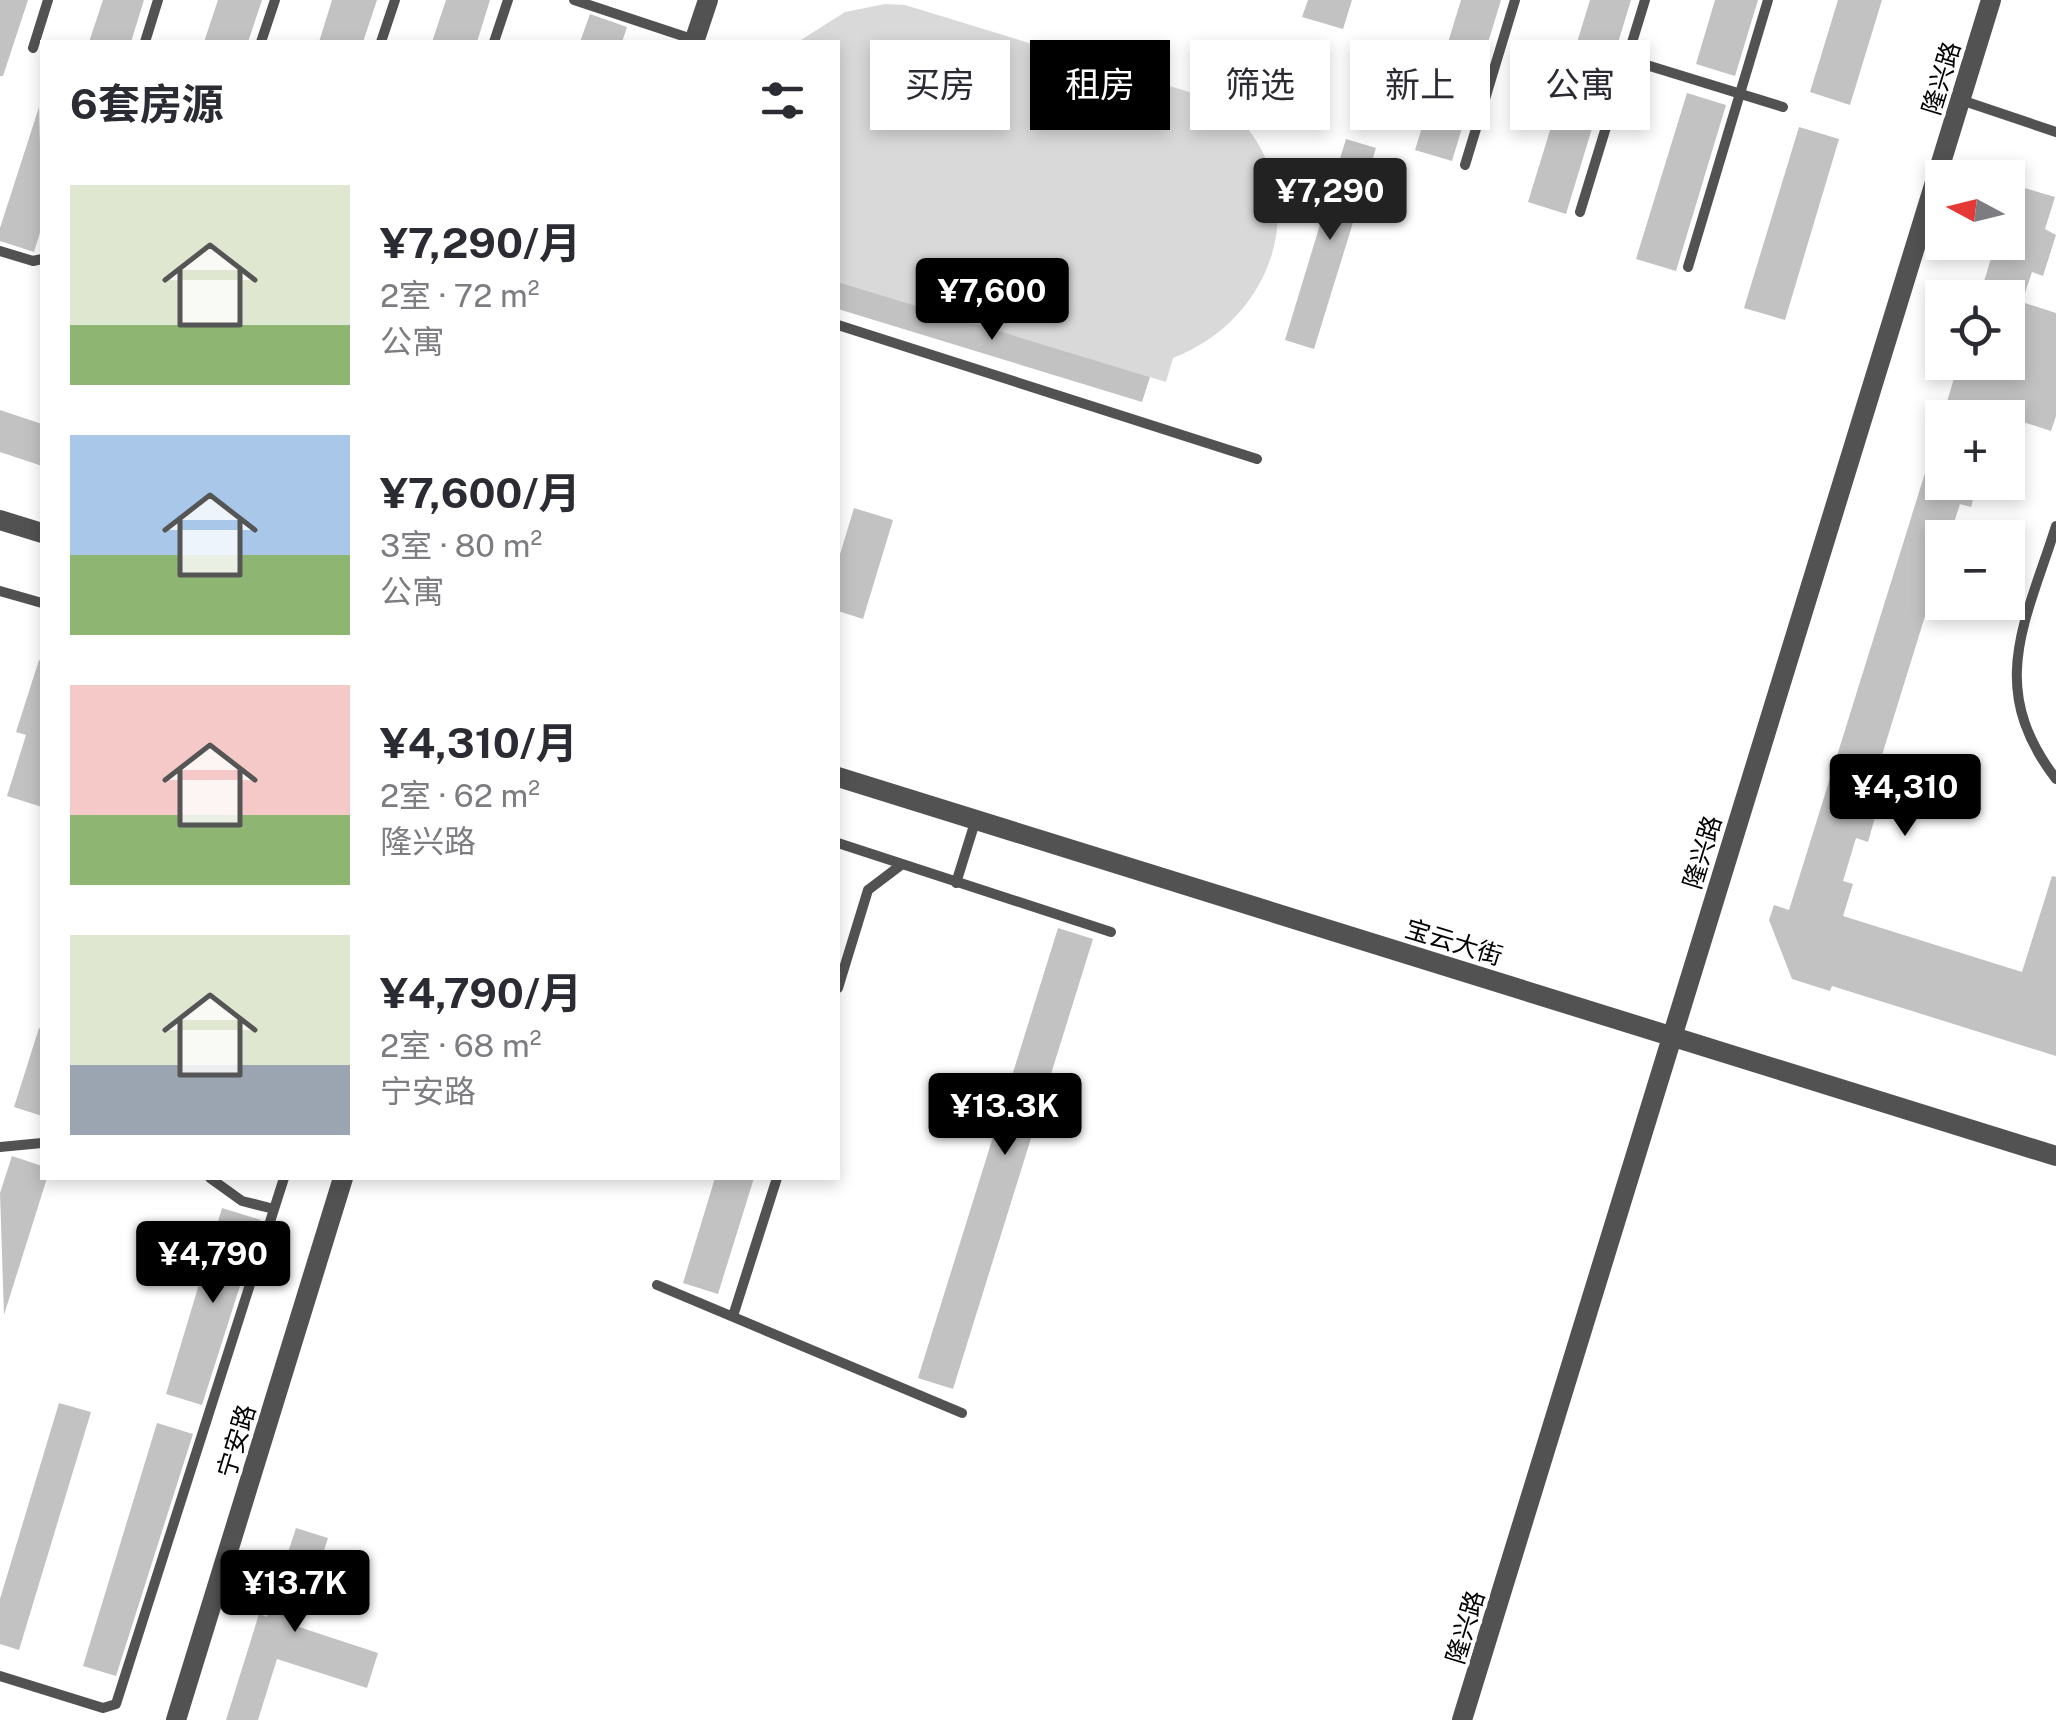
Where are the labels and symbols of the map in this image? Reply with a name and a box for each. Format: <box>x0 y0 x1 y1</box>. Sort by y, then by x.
street label: 隆兴路 <box>1916 38 1966 118</box>
pin: ¥7,290 <box>1249 158 1411 243</box>
north arrow <box>1925 160 2025 260</box>
pin: ¥7,600 <box>911 258 1073 343</box>
pin: ¥4,310 <box>1824 754 1986 839</box>
street label: 隆兴路 <box>1677 812 1727 892</box>
street label: 宝云大街 <box>1402 913 1506 971</box>
pin: ¥13.3K <box>924 1073 1086 1158</box>
pin: ¥4,790 <box>132 1221 294 1306</box>
street label: 宁安路 <box>211 1401 261 1481</box>
pin: ¥13.7K <box>214 1550 376 1635</box>
street label: 隆兴路 <box>1440 1587 1490 1667</box>

